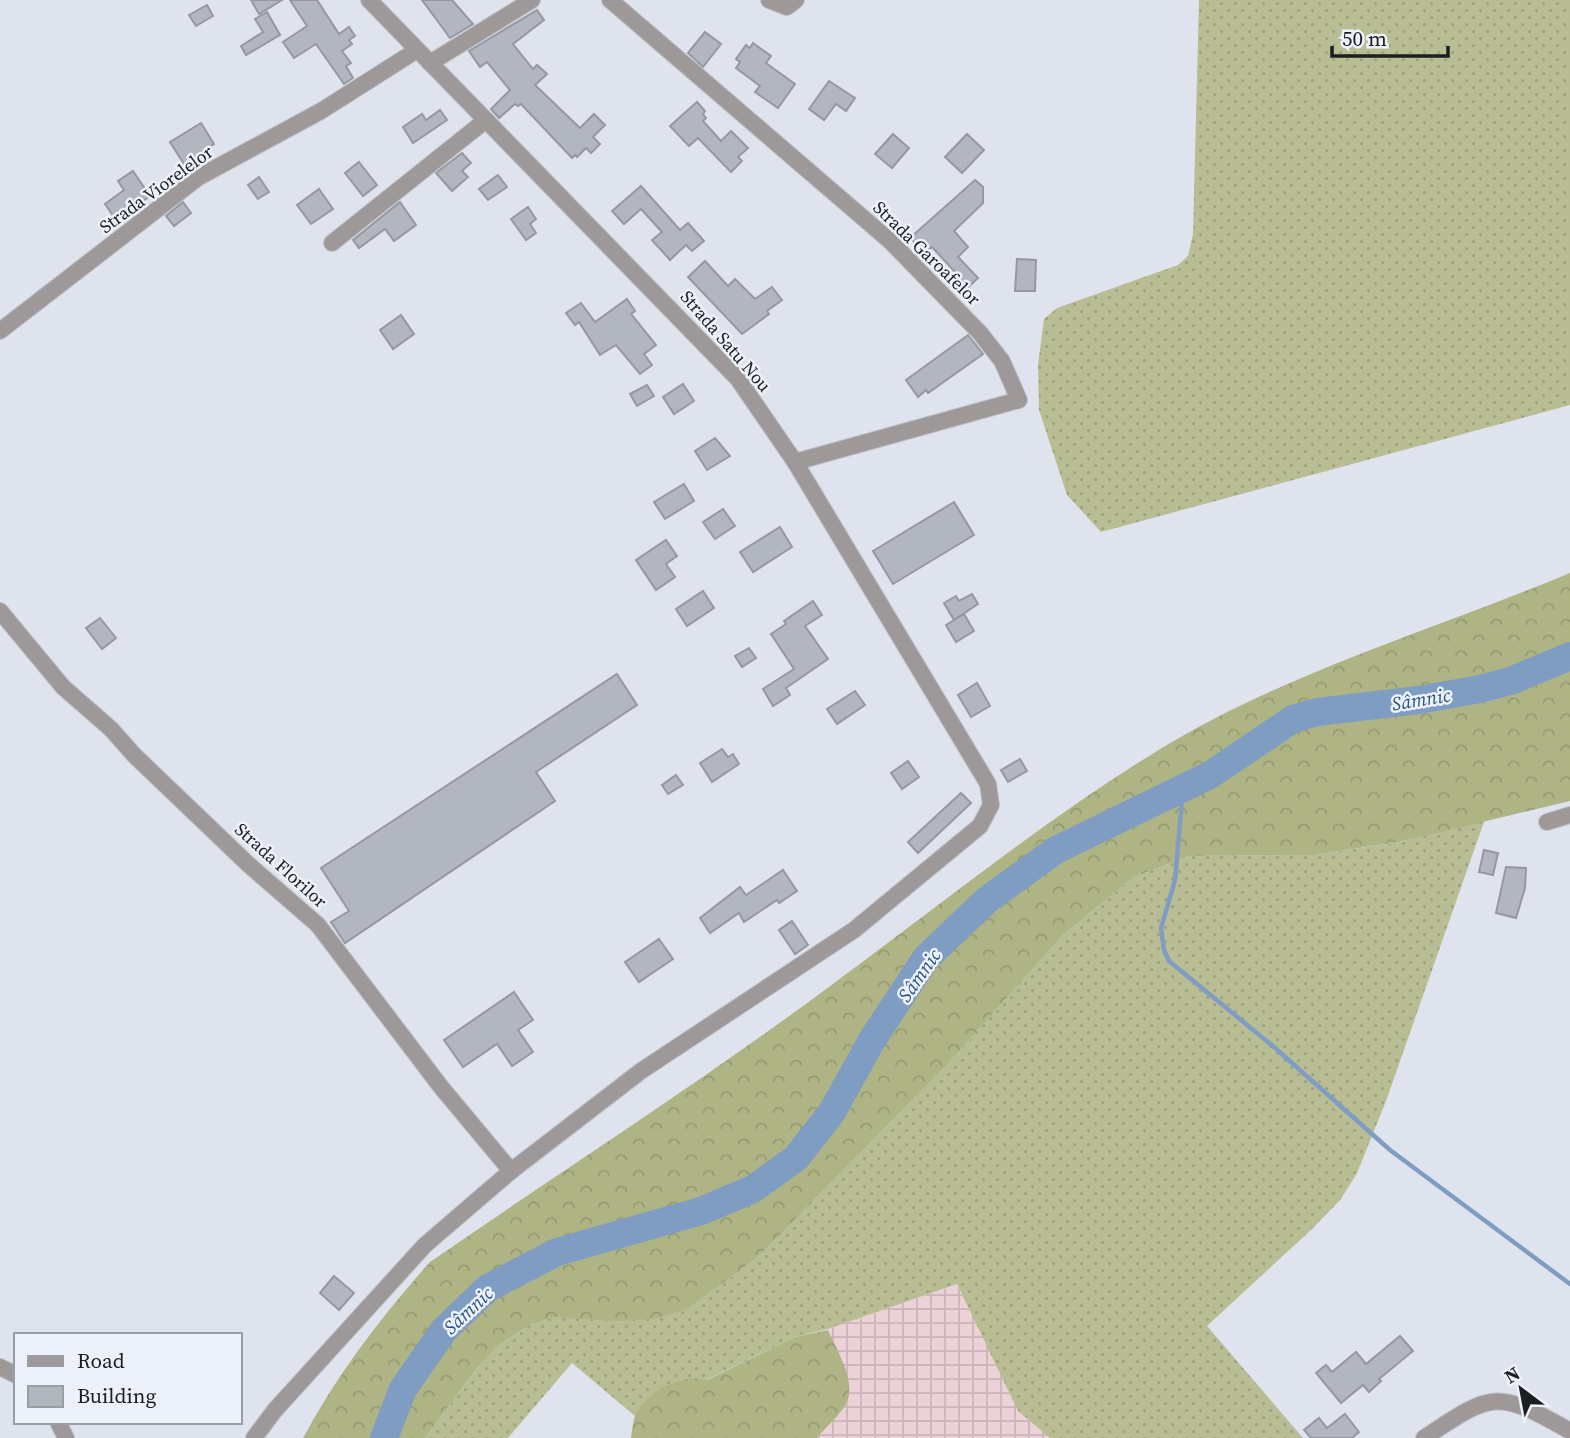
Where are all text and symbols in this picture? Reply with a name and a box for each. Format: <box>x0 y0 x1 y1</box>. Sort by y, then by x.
scale bar <box>1332 14 1448 58</box>
text: 50 m <box>1342 24 1387 53</box>
street label: Strada Viorelelor <box>94 139 218 239</box>
street label: Strada Garoafelor <box>868 195 987 311</box>
street label: Strada Satu Nou <box>675 285 777 397</box>
water label: Sâmnic <box>1390 681 1452 716</box>
street label: Strada Florilor <box>229 817 333 913</box>
water label: Sâmnic <box>891 943 947 1007</box>
water label: Sâmnic <box>438 1280 499 1340</box>
legend <box>14 1333 242 1424</box>
text: Road <box>77 1346 125 1375</box>
north arrow <box>1486 1354 1556 1424</box>
text: N <box>1499 1360 1525 1389</box>
text: Building <box>77 1381 156 1410</box>

